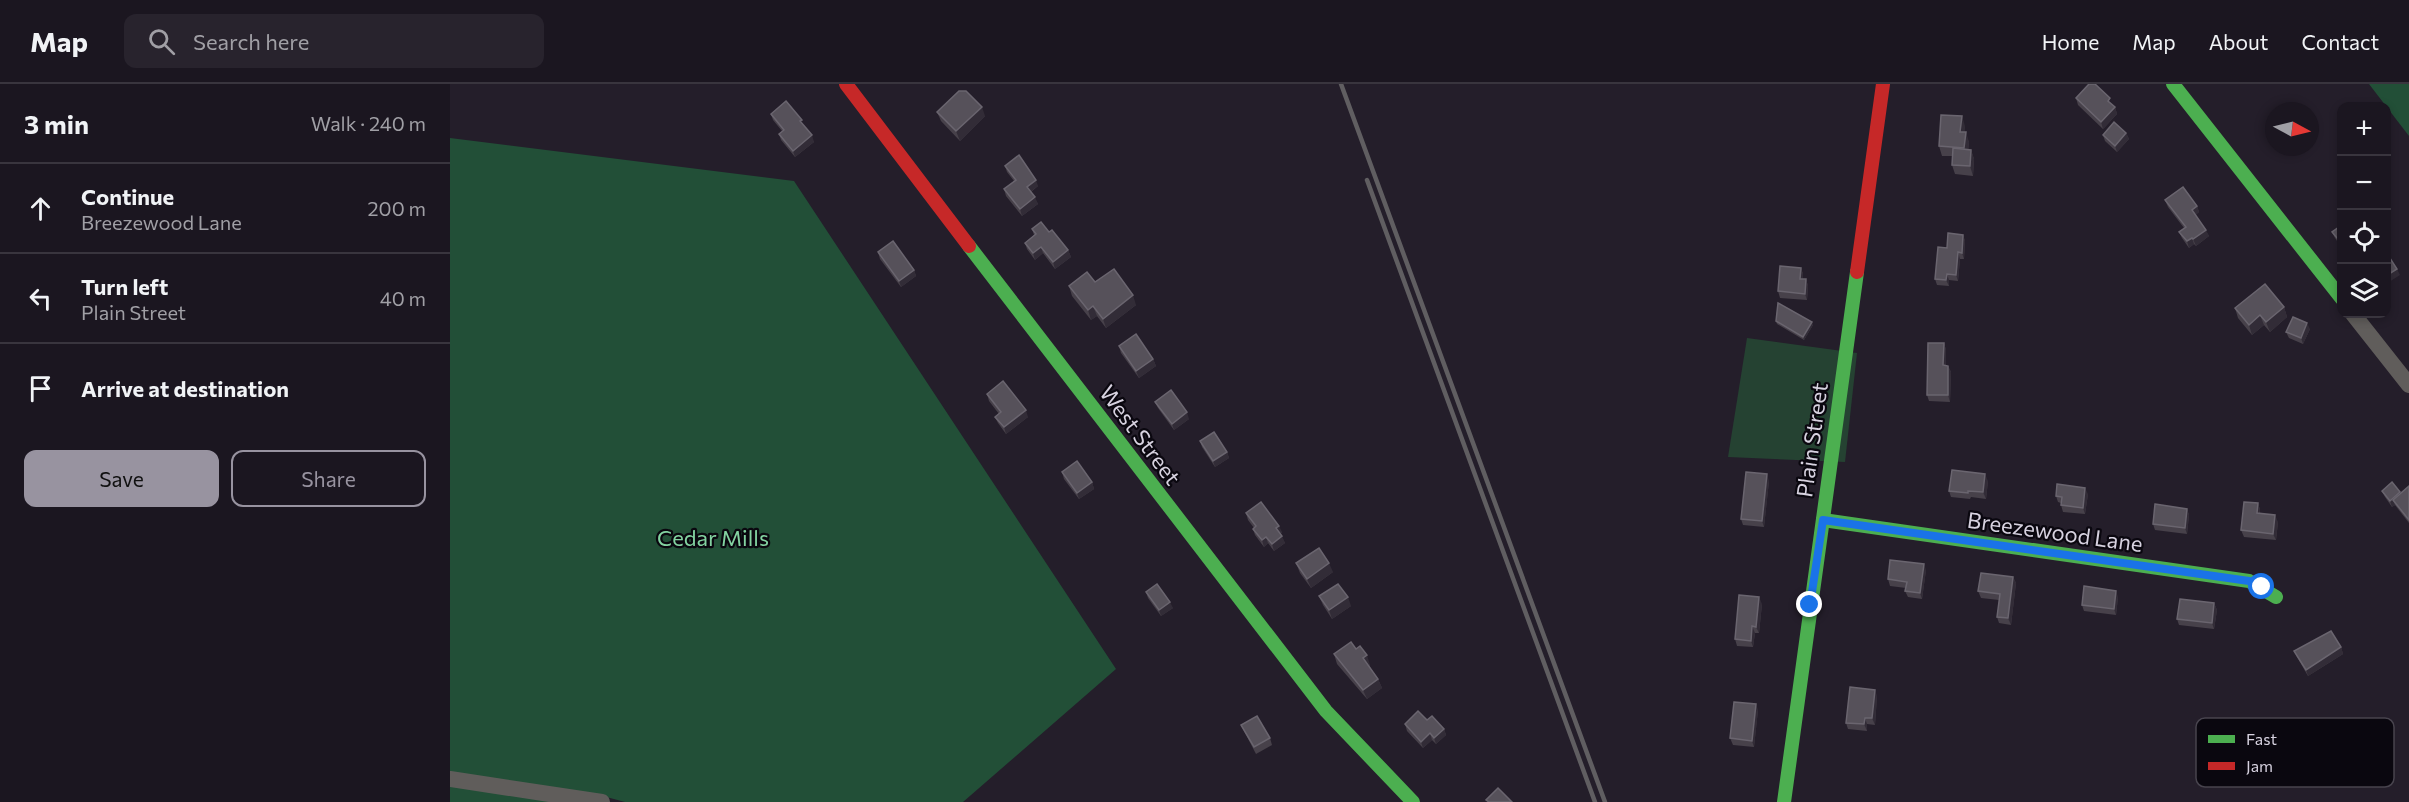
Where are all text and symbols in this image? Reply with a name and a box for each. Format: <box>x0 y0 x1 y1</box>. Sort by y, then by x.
search box <box>124 14 544 68</box>
text: Map <box>30 24 88 58</box>
icon: search <box>145 25 178 58</box>
text: Search here <box>193 28 309 55</box>
text: Home <box>2042 29 2099 54</box>
text: Map <box>2132 29 2176 54</box>
text: About <box>2209 29 2268 54</box>
text: Contact <box>2301 29 2379 54</box>
north arrow <box>2265 102 2319 156</box>
map controls <box>2337 102 2391 318</box>
button: + <box>2337 102 2391 156</box>
text: 3 min <box>24 108 89 139</box>
text: Walk · 240 m <box>311 111 426 135</box>
button: − <box>2337 156 2391 210</box>
text: Continue <box>81 183 174 210</box>
icon: ahead <box>24 192 57 225</box>
text: 200 m <box>368 196 426 220</box>
text: Breezewood Lane <box>81 210 242 234</box>
button: locate <box>2337 210 2391 264</box>
button: layers <box>2337 264 2391 318</box>
text: Turn left <box>81 273 168 300</box>
icon: left <box>24 282 57 315</box>
text: 40 m <box>380 286 426 310</box>
text: Plain Street <box>81 300 186 324</box>
icon: arrive <box>24 372 57 405</box>
text: Arrive at destination <box>81 375 289 402</box>
street label: West Street <box>1094 380 1187 490</box>
street label: Plain Street <box>1790 381 1833 499</box>
button: Save <box>24 450 219 507</box>
button: Share <box>231 450 426 507</box>
street label: Breezewood Lane <box>1966 506 2144 557</box>
park label: Cedar Mills <box>657 524 769 551</box>
route start <box>2248 573 2274 599</box>
route end <box>1796 591 1822 617</box>
legend <box>2196 718 2394 787</box>
text: Fast <box>2246 729 2277 748</box>
text: Jam <box>2246 756 2273 775</box>

